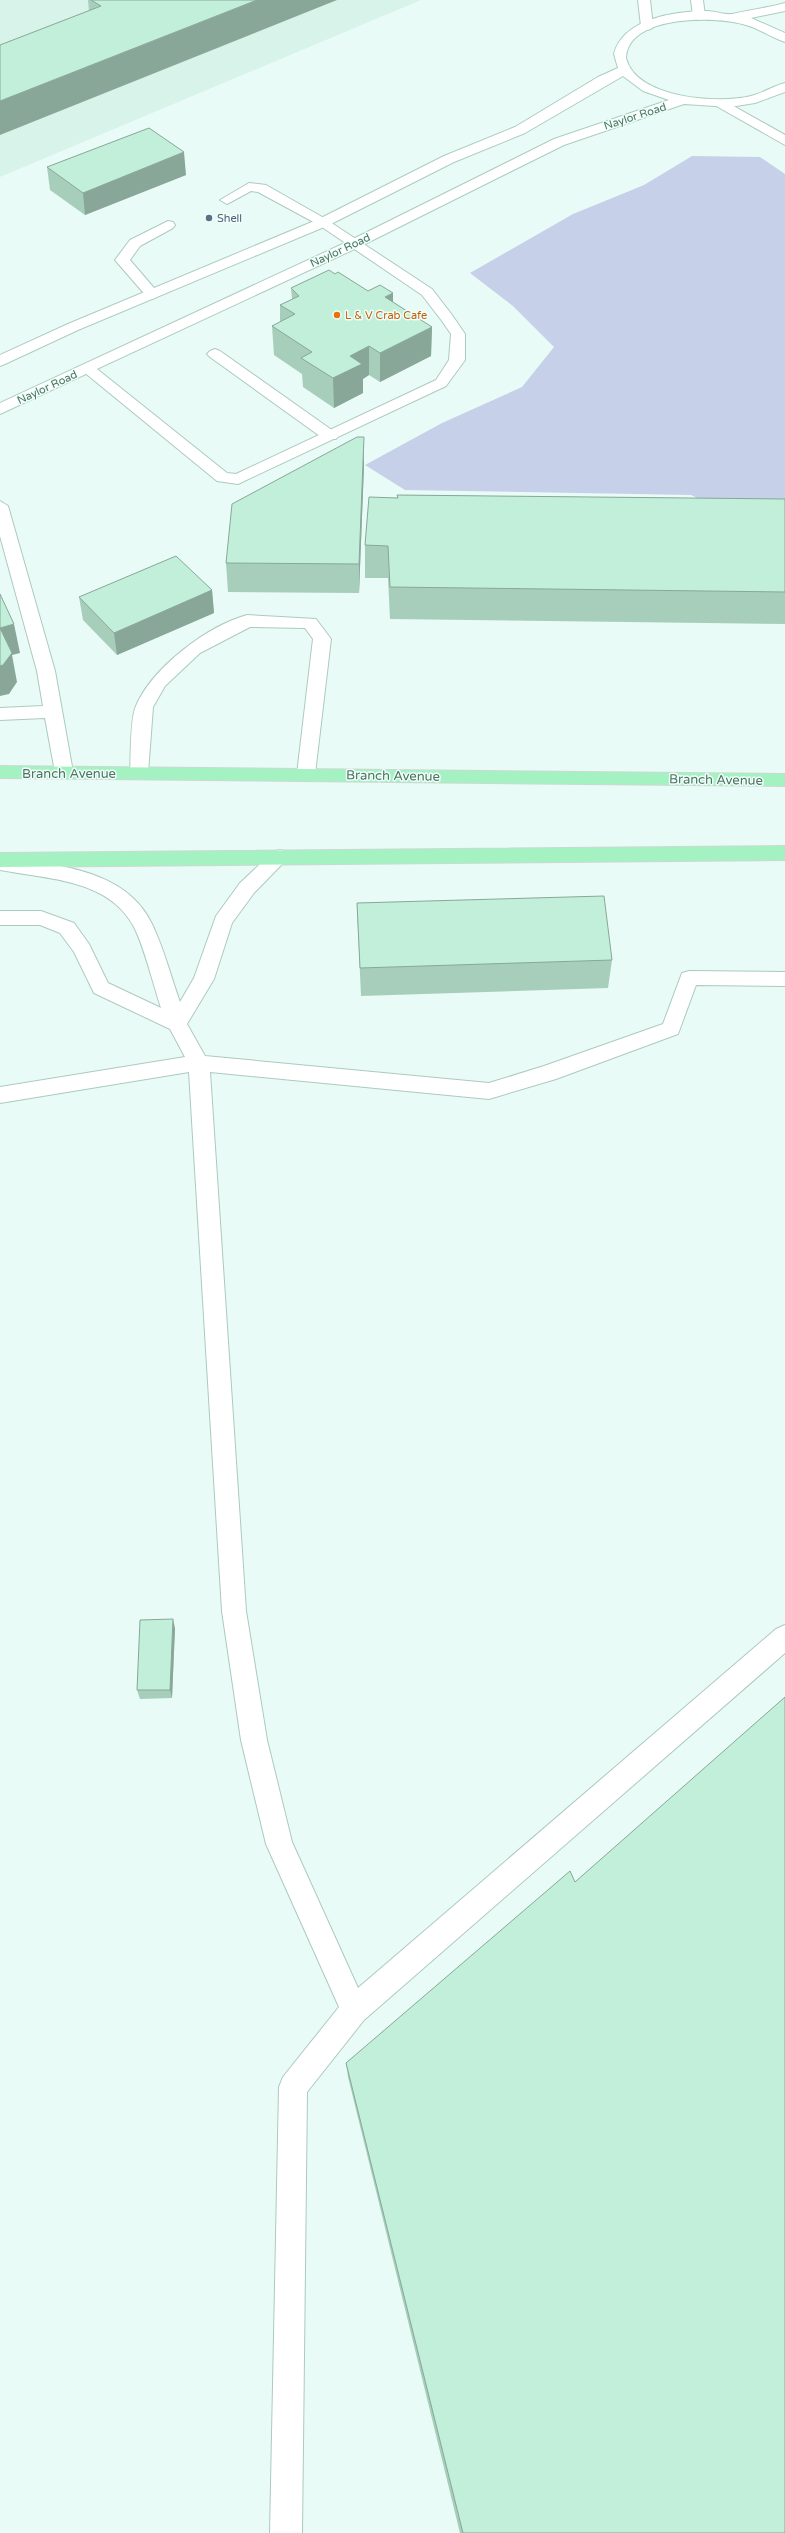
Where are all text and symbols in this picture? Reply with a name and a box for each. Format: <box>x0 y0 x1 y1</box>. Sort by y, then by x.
street label: Naylor Road <box>602 100 668 133</box>
place label: Shell <box>217 212 242 225</box>
marker: Shell <box>204 213 214 223</box>
street label: Naylor Road <box>308 231 372 270</box>
place label: L & V Crab Cafe <box>345 309 427 322</box>
marker: L & V Crab Cafe <box>332 310 342 320</box>
street label: Naylor Road <box>15 368 79 407</box>
street label: Branch Avenue <box>22 766 116 782</box>
street label: Branch Avenue <box>346 767 440 785</box>
street label: Branch Avenue <box>669 771 763 789</box>

